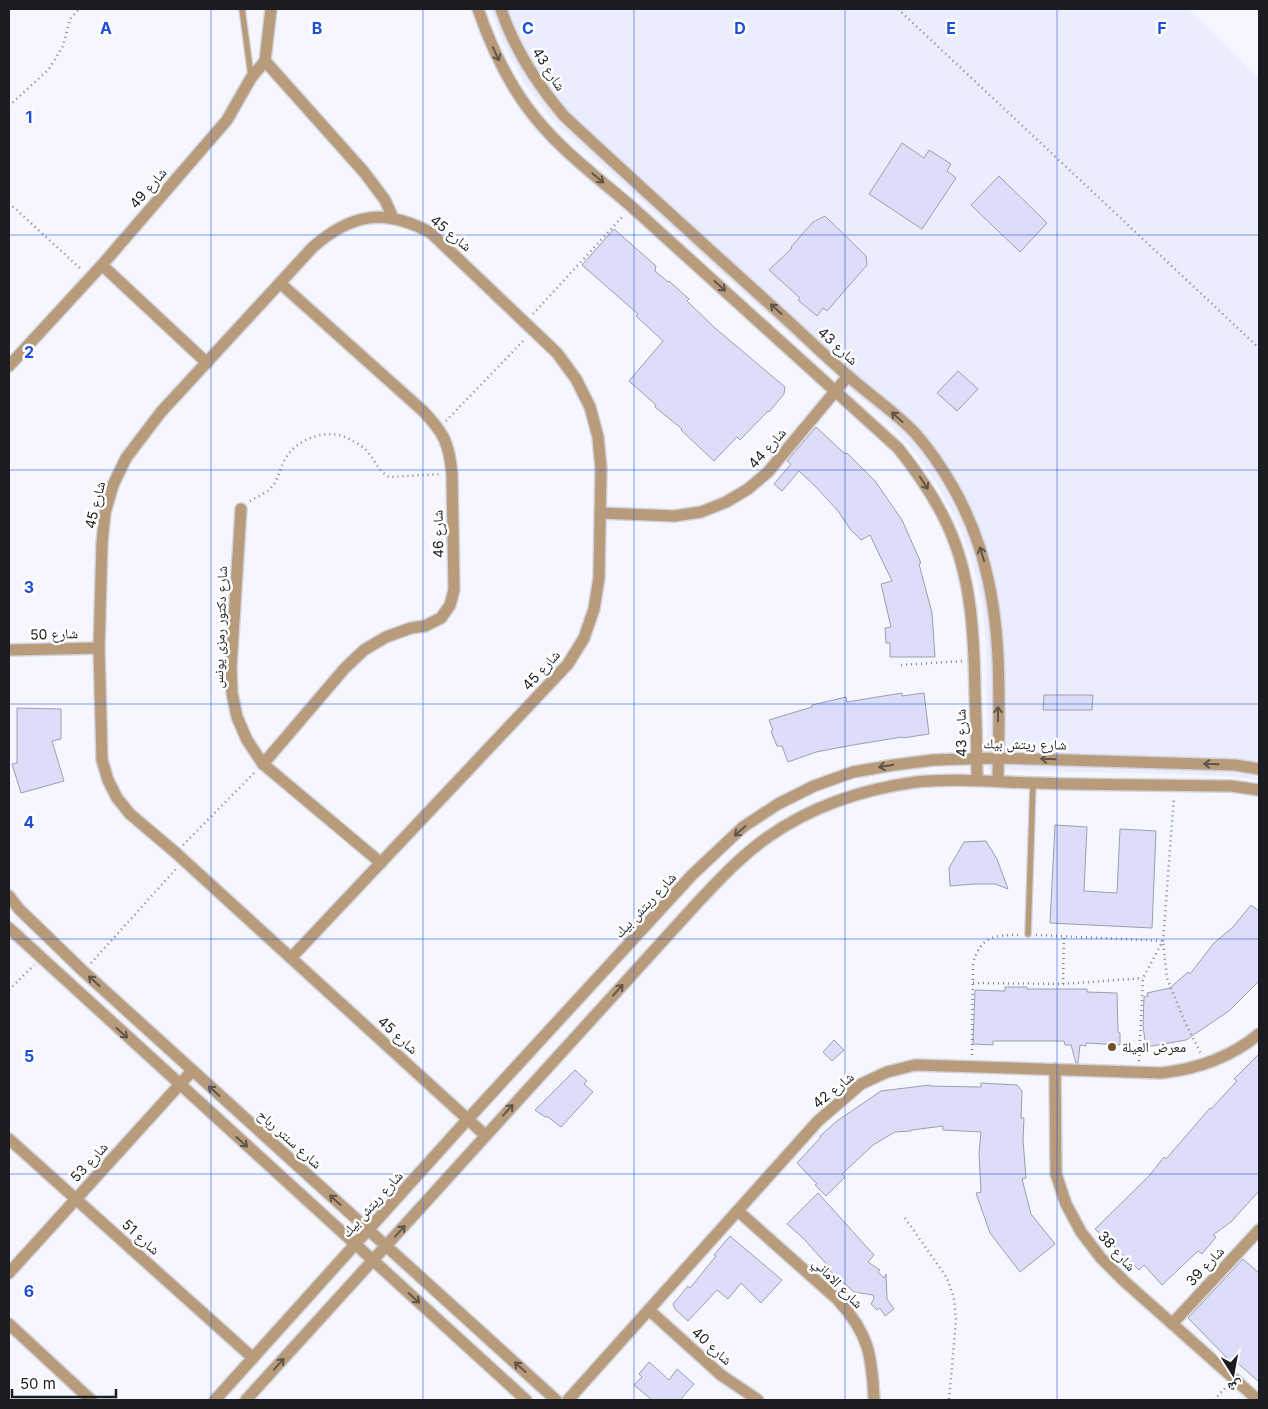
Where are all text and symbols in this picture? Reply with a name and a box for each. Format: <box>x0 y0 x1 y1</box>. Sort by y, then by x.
text: A <box>100 18 112 38</box>
text: B <box>312 18 322 38</box>
text: C <box>522 18 534 38</box>
text: D <box>734 18 746 38</box>
text: E <box>946 18 956 38</box>
text: F <box>1157 18 1167 38</box>
street label: شارع 43 <box>527 44 570 95</box>
one-way arrow <box>491 46 501 61</box>
text: 1 <box>26 107 32 127</box>
street label: شارع 49 <box>125 164 171 213</box>
one-way arrow <box>592 173 605 184</box>
street label: شارع 45 <box>426 211 475 256</box>
one-way arrow <box>713 280 726 292</box>
one-way arrow <box>769 303 782 315</box>
street label: شارع 43 <box>813 323 862 370</box>
text: 2 <box>24 342 34 362</box>
one-way arrow <box>890 412 903 423</box>
street label: شارع 44 <box>744 424 791 473</box>
one-way arrow <box>920 476 930 490</box>
street label: شارع 45 <box>81 480 110 531</box>
street label: شارع 46 <box>429 510 448 558</box>
one-way arrow <box>976 546 986 562</box>
street label: شارع دكتور رمزى يونس <box>209 565 232 689</box>
text: 3 <box>24 577 34 597</box>
street label: شارع 50 <box>30 624 78 645</box>
street label: شارع 45 <box>518 646 565 695</box>
one-way arrow <box>993 707 1003 723</box>
street label: شارع 43 <box>952 709 971 757</box>
street label: شارع ريتش بيك <box>983 734 1067 755</box>
one-way arrow <box>1041 755 1057 764</box>
one-way arrow <box>1203 760 1219 769</box>
one-way arrow <box>879 762 895 772</box>
text: 4 <box>24 812 35 832</box>
one-way arrow <box>733 825 746 836</box>
street label: شارع ريتش بيك <box>610 868 681 942</box>
one-way arrow <box>88 976 101 987</box>
one-way arrow <box>612 983 624 996</box>
street label: شارع 45 <box>373 1012 422 1059</box>
one-way arrow <box>115 1027 128 1038</box>
place label: معرض العيلة <box>1122 1038 1186 1056</box>
marker: معرض العيلة <box>1106 1041 1118 1053</box>
text: 5 <box>24 1046 34 1066</box>
street label: شارع 42 <box>809 1068 858 1113</box>
one-way arrow <box>208 1085 221 1097</box>
one-way arrow <box>502 1103 514 1116</box>
street label: شارع سنتر رباح <box>254 1105 326 1173</box>
one-way arrow <box>236 1136 249 1148</box>
street label: شارع 53 <box>66 1138 112 1186</box>
street label: شارع ريتش بيك <box>337 1167 407 1242</box>
one-way arrow <box>329 1194 342 1206</box>
street label: شارع 51 <box>118 1215 164 1259</box>
one-way arrow <box>394 1225 405 1238</box>
street label: شارع 38 <box>1094 1227 1140 1275</box>
street label: شارع 39 <box>1182 1242 1229 1290</box>
street label: شارع الاماني <box>807 1254 867 1314</box>
text: 6 <box>24 1281 34 1301</box>
one-way arrow <box>408 1292 421 1304</box>
street label: شارع 40 <box>687 1323 736 1370</box>
north arrow <box>1208 1349 1258 1399</box>
one-way arrow <box>273 1358 285 1371</box>
one-way arrow <box>514 1362 527 1373</box>
scale bar <box>12 1366 116 1398</box>
text: 50 m <box>20 1374 56 1393</box>
text: ش <box>1226 1377 1244 1397</box>

